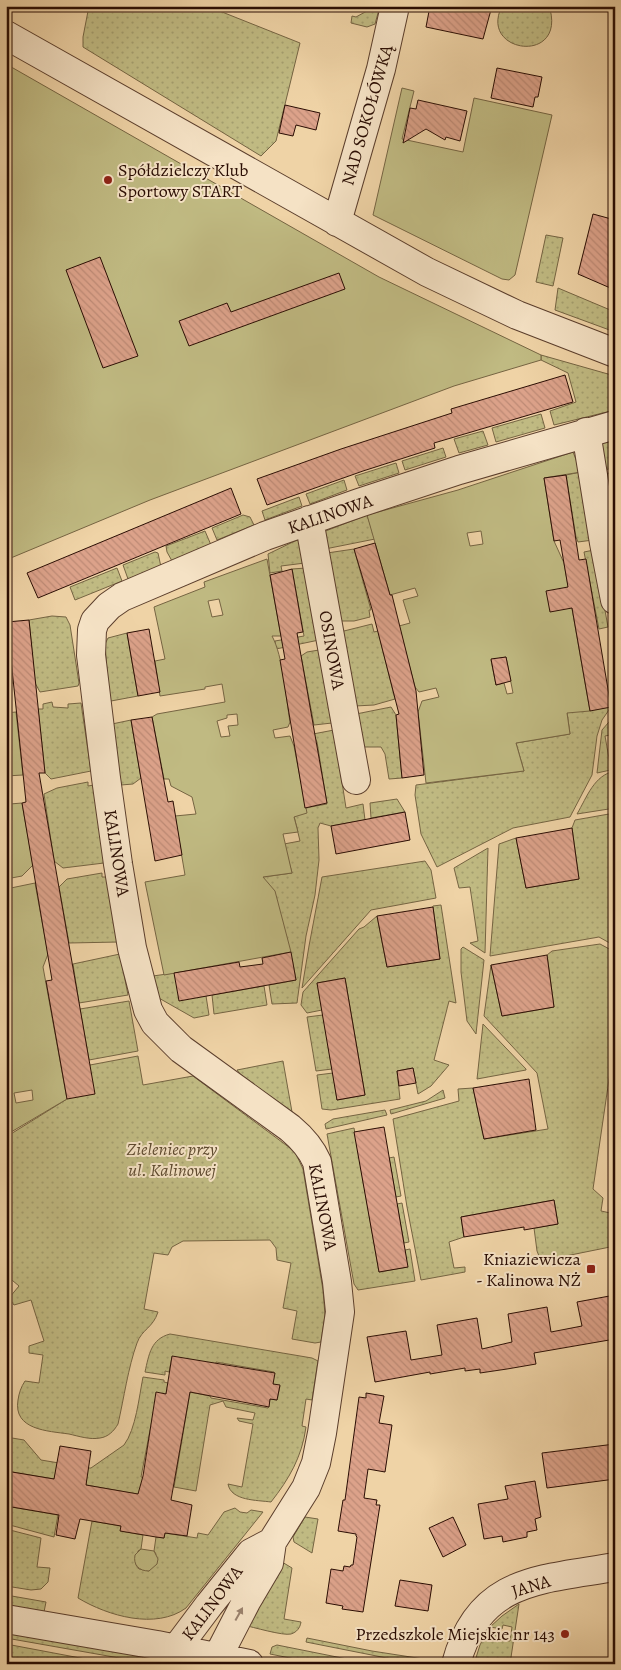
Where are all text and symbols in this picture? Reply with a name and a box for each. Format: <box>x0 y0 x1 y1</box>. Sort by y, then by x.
street label: NAD SOKOŁÓWKĄ <box>335 42 399 188</box>
place label: Spółdzielczy Klub Sportowy START <box>118 158 248 203</box>
marker: Spółdzielczy Klub Sportowy START <box>102 174 114 186</box>
street label: KALINOWA <box>284 488 376 540</box>
street label: OSINOWA <box>313 609 351 692</box>
street label: KALINOWA <box>98 808 136 899</box>
park label: Zieleniec przy ul. Kalinowej <box>127 1137 218 1182</box>
street label: KALINOWA <box>303 1161 343 1253</box>
place label: Kniaziewicza - Kalinowa NŻ <box>476 1247 582 1292</box>
marker: Kniaziewicza - Kalinowa NŻ <box>585 1263 597 1275</box>
street label: KALINOWA <box>176 1560 248 1645</box>
street label: JANA <box>509 1569 554 1603</box>
one-way arrow <box>235 1607 244 1621</box>
place label: Przedszkole Miejskie nr 143 <box>356 1622 555 1646</box>
marker: Przedszkole Miejskie nr 143 <box>559 1628 571 1640</box>

